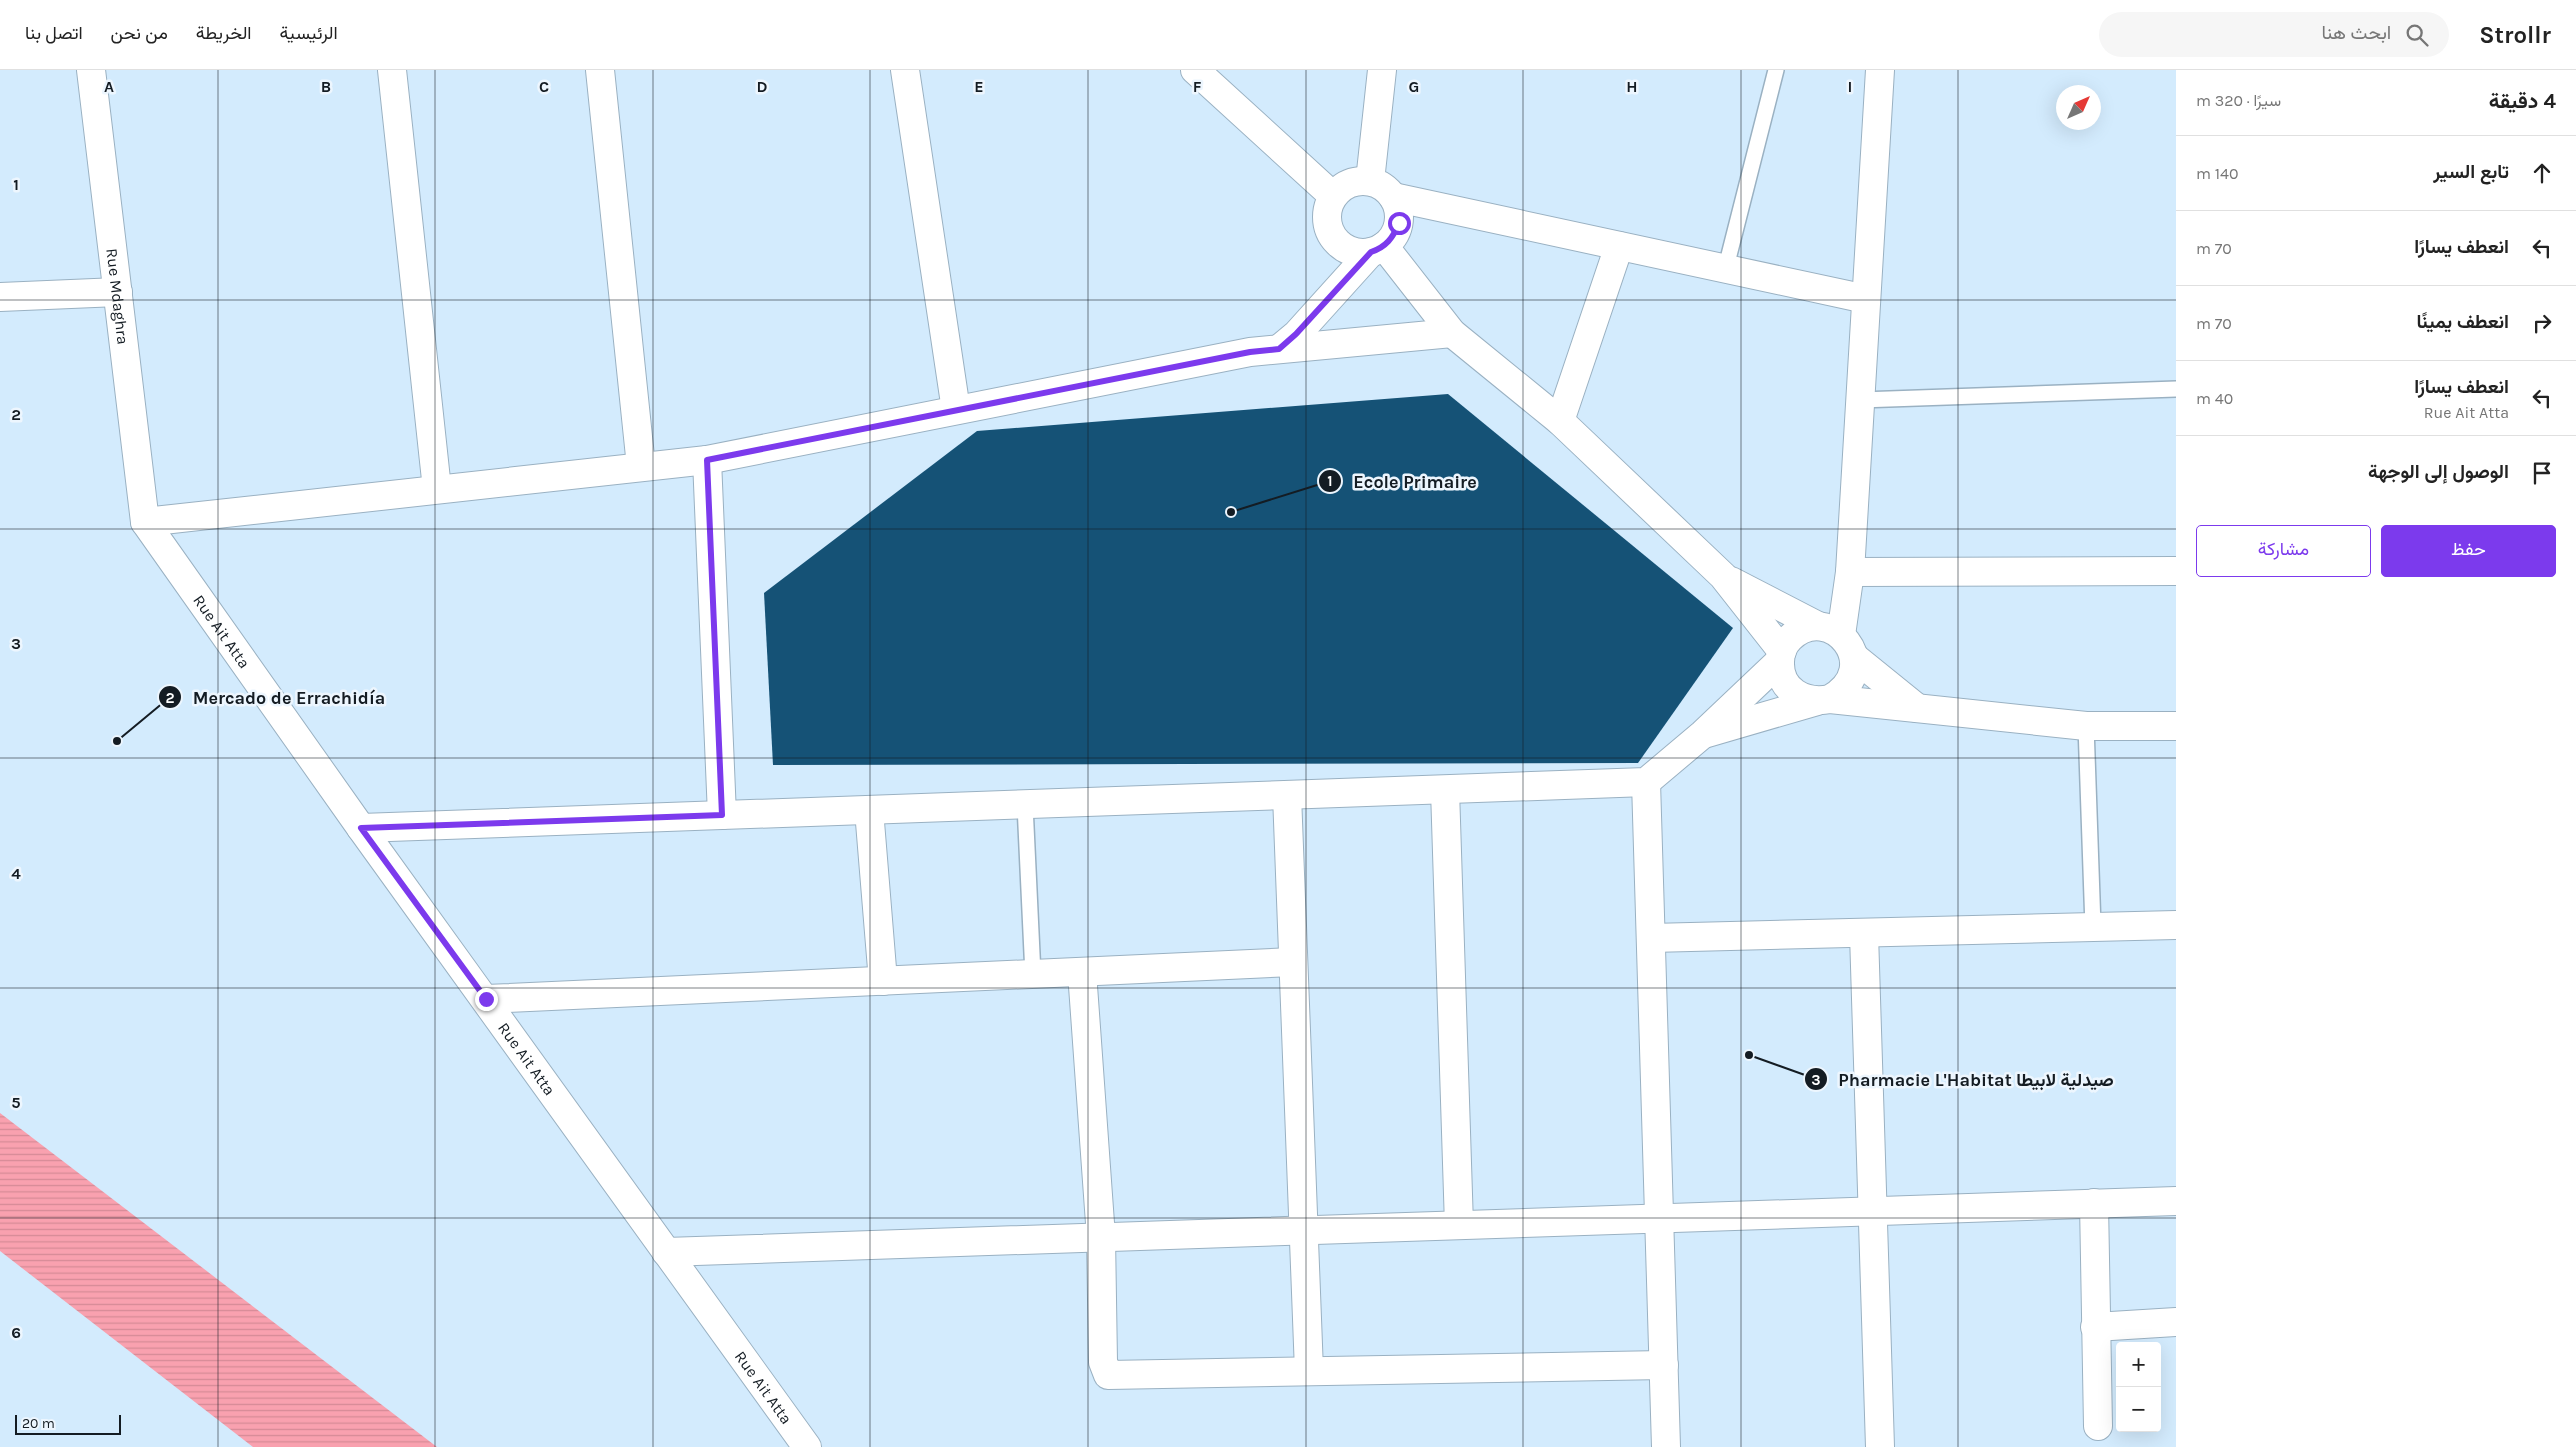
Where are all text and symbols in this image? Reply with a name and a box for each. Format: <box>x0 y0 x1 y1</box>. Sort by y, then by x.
search box <box>2099 12 2449 57</box>
icon: search <box>2403 21 2431 49</box>
text: Strollr <box>2479 21 2551 49</box>
text: اتصل بنا <box>25 22 83 44</box>
text: من نحن <box>111 22 168 44</box>
text: الخريطة <box>196 22 252 44</box>
text: الرئيسية <box>280 22 338 44</box>
text: ابحث هنا <box>2321 22 2391 44</box>
text: A <box>104 77 114 96</box>
text: B <box>321 77 331 96</box>
text: C <box>539 77 549 96</box>
text: D <box>757 77 768 96</box>
text: E <box>974 77 984 96</box>
text: F <box>1193 77 1202 96</box>
text: G <box>1409 77 1419 96</box>
text: H <box>1626 77 1638 96</box>
text: I <box>1848 77 1852 96</box>
north arrow <box>2056 85 2101 130</box>
text: 4 دقيقة <box>2489 89 2556 113</box>
text: سيرًا · 320 m <box>2196 91 2281 110</box>
icon: ahead <box>2528 159 2556 187</box>
text: تابع السير <box>2433 161 2509 183</box>
text: 140 m <box>2196 164 2239 183</box>
text: 1 <box>13 175 19 194</box>
route start <box>1388 212 1411 235</box>
icon: left <box>2528 234 2556 262</box>
text: انعطف يسارًا <box>2414 236 2509 258</box>
text: 70 m <box>2196 239 2232 258</box>
street label: Rue Mdaghra <box>103 247 133 346</box>
icon: right <box>2528 309 2556 337</box>
text: انعطف يمينًا <box>2417 311 2509 333</box>
text: 70 m <box>2196 314 2232 333</box>
text: انعطف يسارًا <box>2414 376 2509 398</box>
icon: left <box>2528 384 2556 412</box>
text: 40 m <box>2196 389 2233 408</box>
text: Rue Ait Atta <box>2424 403 2509 422</box>
text: 2 <box>11 405 21 424</box>
icon: arrive <box>2528 459 2556 487</box>
text: الوصول إلى الوجهة <box>2368 461 2509 483</box>
callout: Ecole Primaire <box>1318 465 1486 498</box>
text: Ecole Primaire <box>1353 471 1477 493</box>
text: 1 <box>1327 472 1333 490</box>
button: مشاركة <box>2196 525 2371 577</box>
button: حفظ <box>2381 525 2556 577</box>
street label: Rue Ait Atta <box>190 591 255 672</box>
text: 3 <box>11 634 21 653</box>
callout: Mercado de Errachidía <box>157 681 395 714</box>
text: Mercado de Errachidía <box>193 687 385 709</box>
text: 2 <box>165 689 175 707</box>
text: 4 <box>11 864 21 883</box>
route end <box>475 988 498 1011</box>
street label: Rue Ait Atta <box>494 1018 560 1099</box>
callout: Pharmacie L'Habitat صيدلية لابيطا <box>1804 1063 2124 1096</box>
text: Pharmacie L'Habitat صيدلية لابيطا <box>1838 1069 2114 1091</box>
text: 3 <box>1811 1071 1821 1089</box>
text: 5 <box>11 1093 21 1112</box>
text: 6 <box>11 1323 21 1342</box>
map controls <box>2116 1342 2161 1432</box>
button: + <box>2116 1342 2161 1387</box>
street label: Rue Ait Atta <box>731 1347 797 1427</box>
button: − <box>2116 1387 2161 1432</box>
scale bar <box>15 1412 121 1435</box>
text: 20 m <box>22 1415 55 1432</box>

